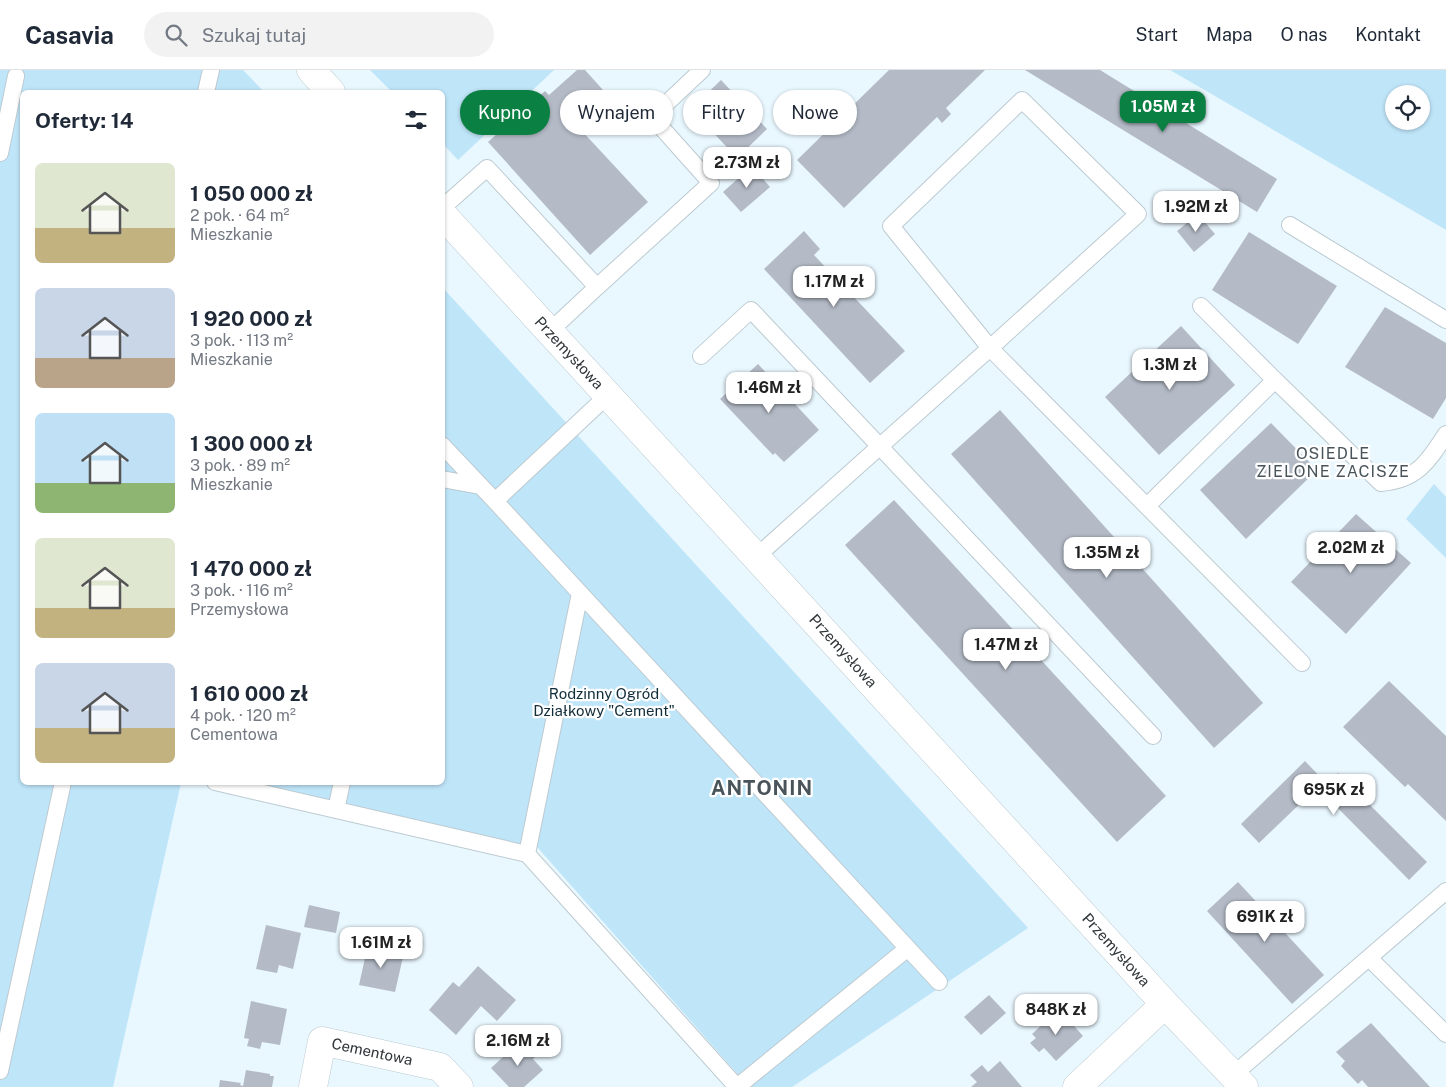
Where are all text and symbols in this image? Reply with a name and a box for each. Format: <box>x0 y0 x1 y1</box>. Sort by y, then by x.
search box <box>144 12 494 57</box>
text: Casavia <box>25 21 114 49</box>
icon: search <box>162 21 190 49</box>
text: Szukaj tutaj <box>202 24 306 46</box>
text: Start <box>1136 24 1178 45</box>
text: Mapa <box>1206 24 1252 45</box>
text: O nas <box>1280 24 1327 45</box>
text: Kontakt <box>1355 24 1421 45</box>
map controls <box>1385 85 1430 130</box>
button: locate <box>1385 85 1430 130</box>
chip: Kupno <box>460 90 550 135</box>
chip: Wynajem <box>560 90 673 135</box>
chip: Filtry <box>683 90 763 135</box>
chip: Nowe <box>773 90 857 135</box>
pin: 1.05M zł <box>1111 90 1215 133</box>
text: 1.05M zł <box>1131 97 1195 116</box>
icon: filters <box>402 106 430 134</box>
text: Oferty: 14 <box>35 108 134 133</box>
pin: 2.73M zł <box>695 146 799 189</box>
text: 2.73M zł <box>714 153 780 172</box>
text: 1 050 000 zł <box>190 181 313 206</box>
icon: home <box>75 183 135 243</box>
pin: 1.92M zł <box>1144 190 1248 233</box>
text: 1.92M zł <box>1164 197 1228 216</box>
text: 2 pok. · 64 m² <box>190 206 289 225</box>
text: Mieszkanie <box>190 225 273 244</box>
pin: 1.17M zł <box>782 266 886 308</box>
text: 1.17M zł <box>804 272 864 291</box>
text: 1 920 000 zł <box>190 306 313 331</box>
icon: home <box>75 308 135 368</box>
street label: Przemysłowa <box>532 313 607 392</box>
text: 3 pok. · 113 m² <box>190 331 293 350</box>
pin: 1.3M zł <box>1124 348 1216 391</box>
text: Mieszkanie <box>190 350 273 369</box>
text: 1.3M zł <box>1143 355 1197 374</box>
pin: 1.46M zł <box>717 372 821 414</box>
text: 1.46M zł <box>737 378 801 397</box>
text: 1 300 000 zł <box>190 431 313 456</box>
icon: home <box>75 433 135 493</box>
district label: OSIEDLE ZIELONE ZACISZE <box>1256 444 1410 481</box>
text: 3 pok. · 89 m² <box>190 456 290 475</box>
text: Mieszkanie <box>190 475 273 494</box>
pin: 2.02M zł <box>1299 532 1403 574</box>
pin: 1.35M zł <box>1055 536 1159 579</box>
text: 2.02M zł <box>1317 538 1385 557</box>
text: 1.35M zł <box>1075 543 1139 562</box>
text: 1 470 000 zł <box>190 556 312 581</box>
icon: home <box>75 558 135 618</box>
text: 3 pok. · 116 m² <box>190 581 293 600</box>
text: Przemysłowa <box>190 600 289 619</box>
street label: Przemysłowa <box>806 611 881 691</box>
pin: 1.47M zł <box>954 628 1058 671</box>
text: 1.47M zł <box>974 635 1038 654</box>
text: 1 610 000 zł <box>190 681 308 706</box>
icon: home <box>75 683 135 743</box>
park label: Rodzinny Ogród Działkowy "Cement" <box>533 685 675 719</box>
text: 4 pok. · 120 m² <box>190 706 296 725</box>
text: Cementowa <box>190 725 278 744</box>
pin: 695K zł <box>1288 774 1380 816</box>
district label: ANTONIN <box>711 776 813 800</box>
text: 695K zł <box>1304 780 1364 799</box>
pin: 691K zł <box>1219 900 1311 943</box>
text: 691K zł <box>1237 907 1293 926</box>
street label: Przemysłowa <box>1079 910 1154 990</box>
pin: 1.61M zł <box>329 926 433 969</box>
text: 1.61M zł <box>351 933 411 952</box>
pin: 848K zł <box>1010 994 1102 1036</box>
text: 848K zł <box>1026 1000 1086 1019</box>
pin: 2.16M zł <box>466 1024 570 1067</box>
text: 2.16M zł <box>486 1031 550 1050</box>
street label: Cementowa <box>330 1035 414 1068</box>

